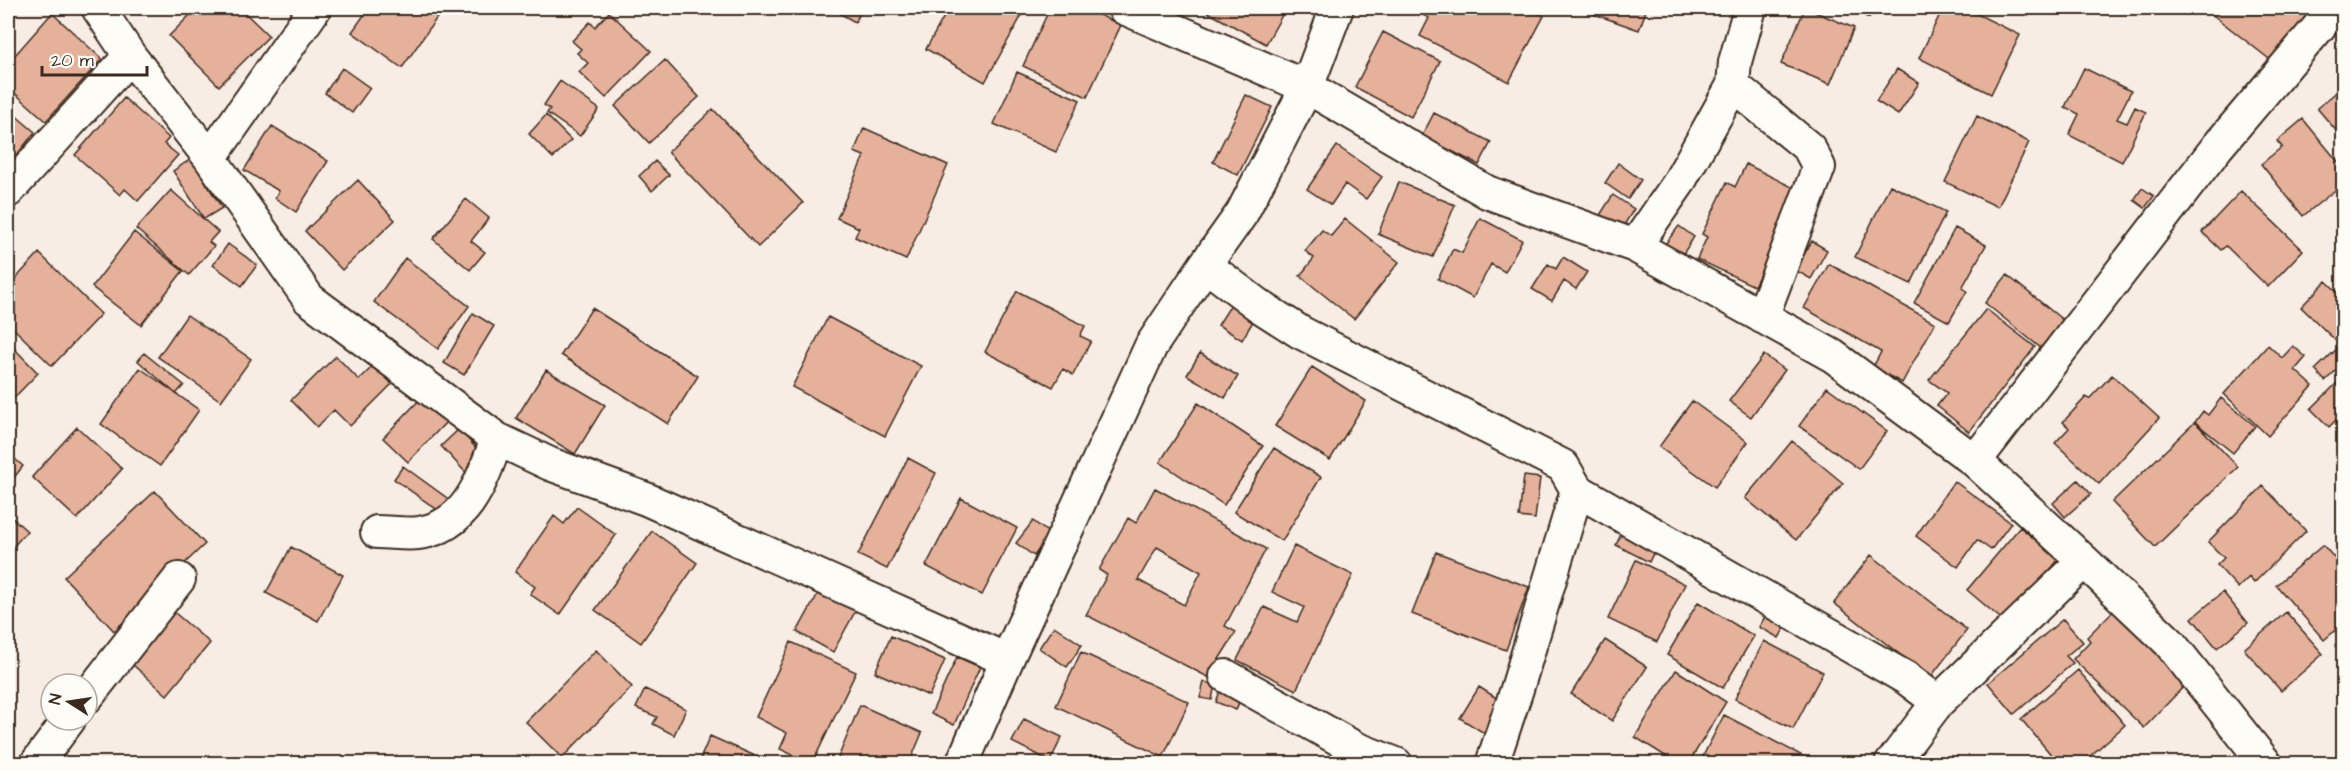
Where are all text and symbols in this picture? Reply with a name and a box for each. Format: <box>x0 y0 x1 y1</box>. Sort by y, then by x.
scale bar <box>42 39 147 77</box>
text: 20 m <box>51 48 94 73</box>
north arrow <box>39 672 99 732</box>
text: N <box>44 692 67 706</box>

